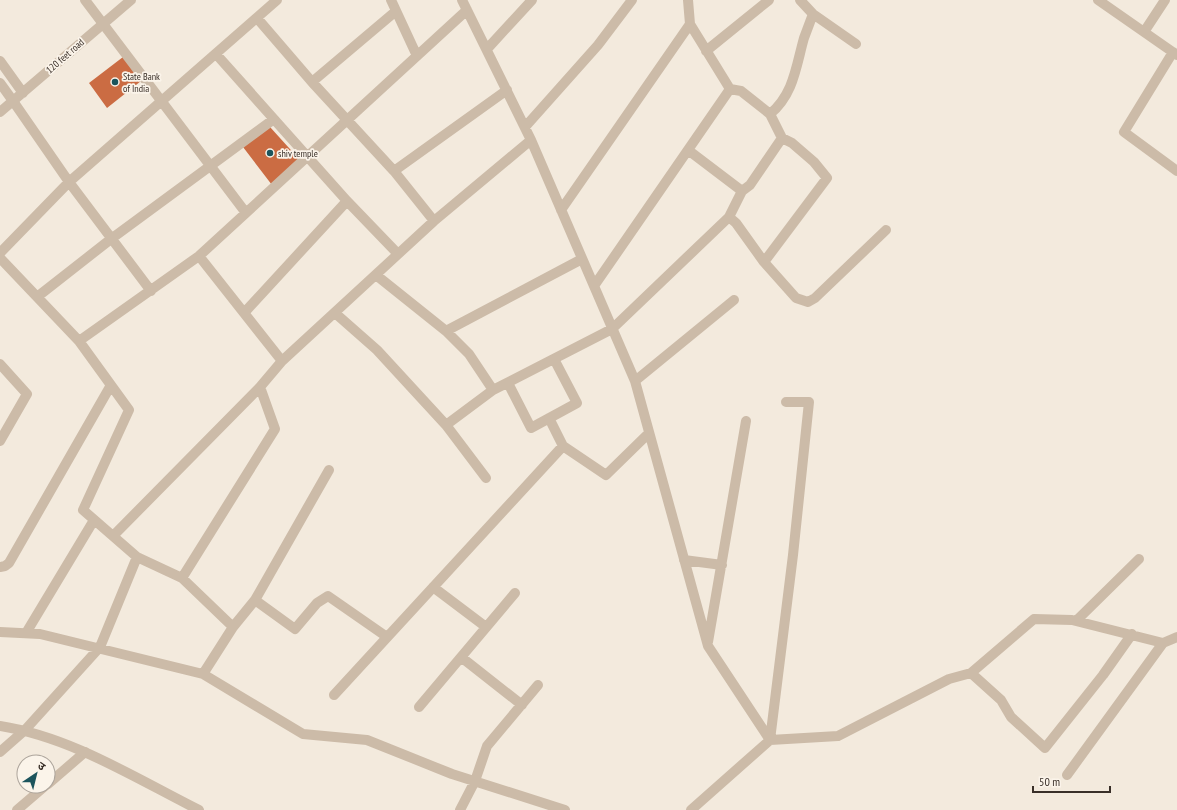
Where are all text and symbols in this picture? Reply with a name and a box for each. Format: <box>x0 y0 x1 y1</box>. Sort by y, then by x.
street label: 120 feet road <box>43 36 87 76</box>
place label: State Bank of India <box>123 70 160 95</box>
marker: State Bank of India <box>110 77 120 87</box>
place label: shiv temple <box>278 147 318 160</box>
marker: shiv temple <box>265 148 275 158</box>
north arrow <box>16 754 56 794</box>
text: उ <box>35 758 49 774</box>
scale bar <box>1033 768 1110 794</box>
text: 50 m <box>1039 774 1060 789</box>

